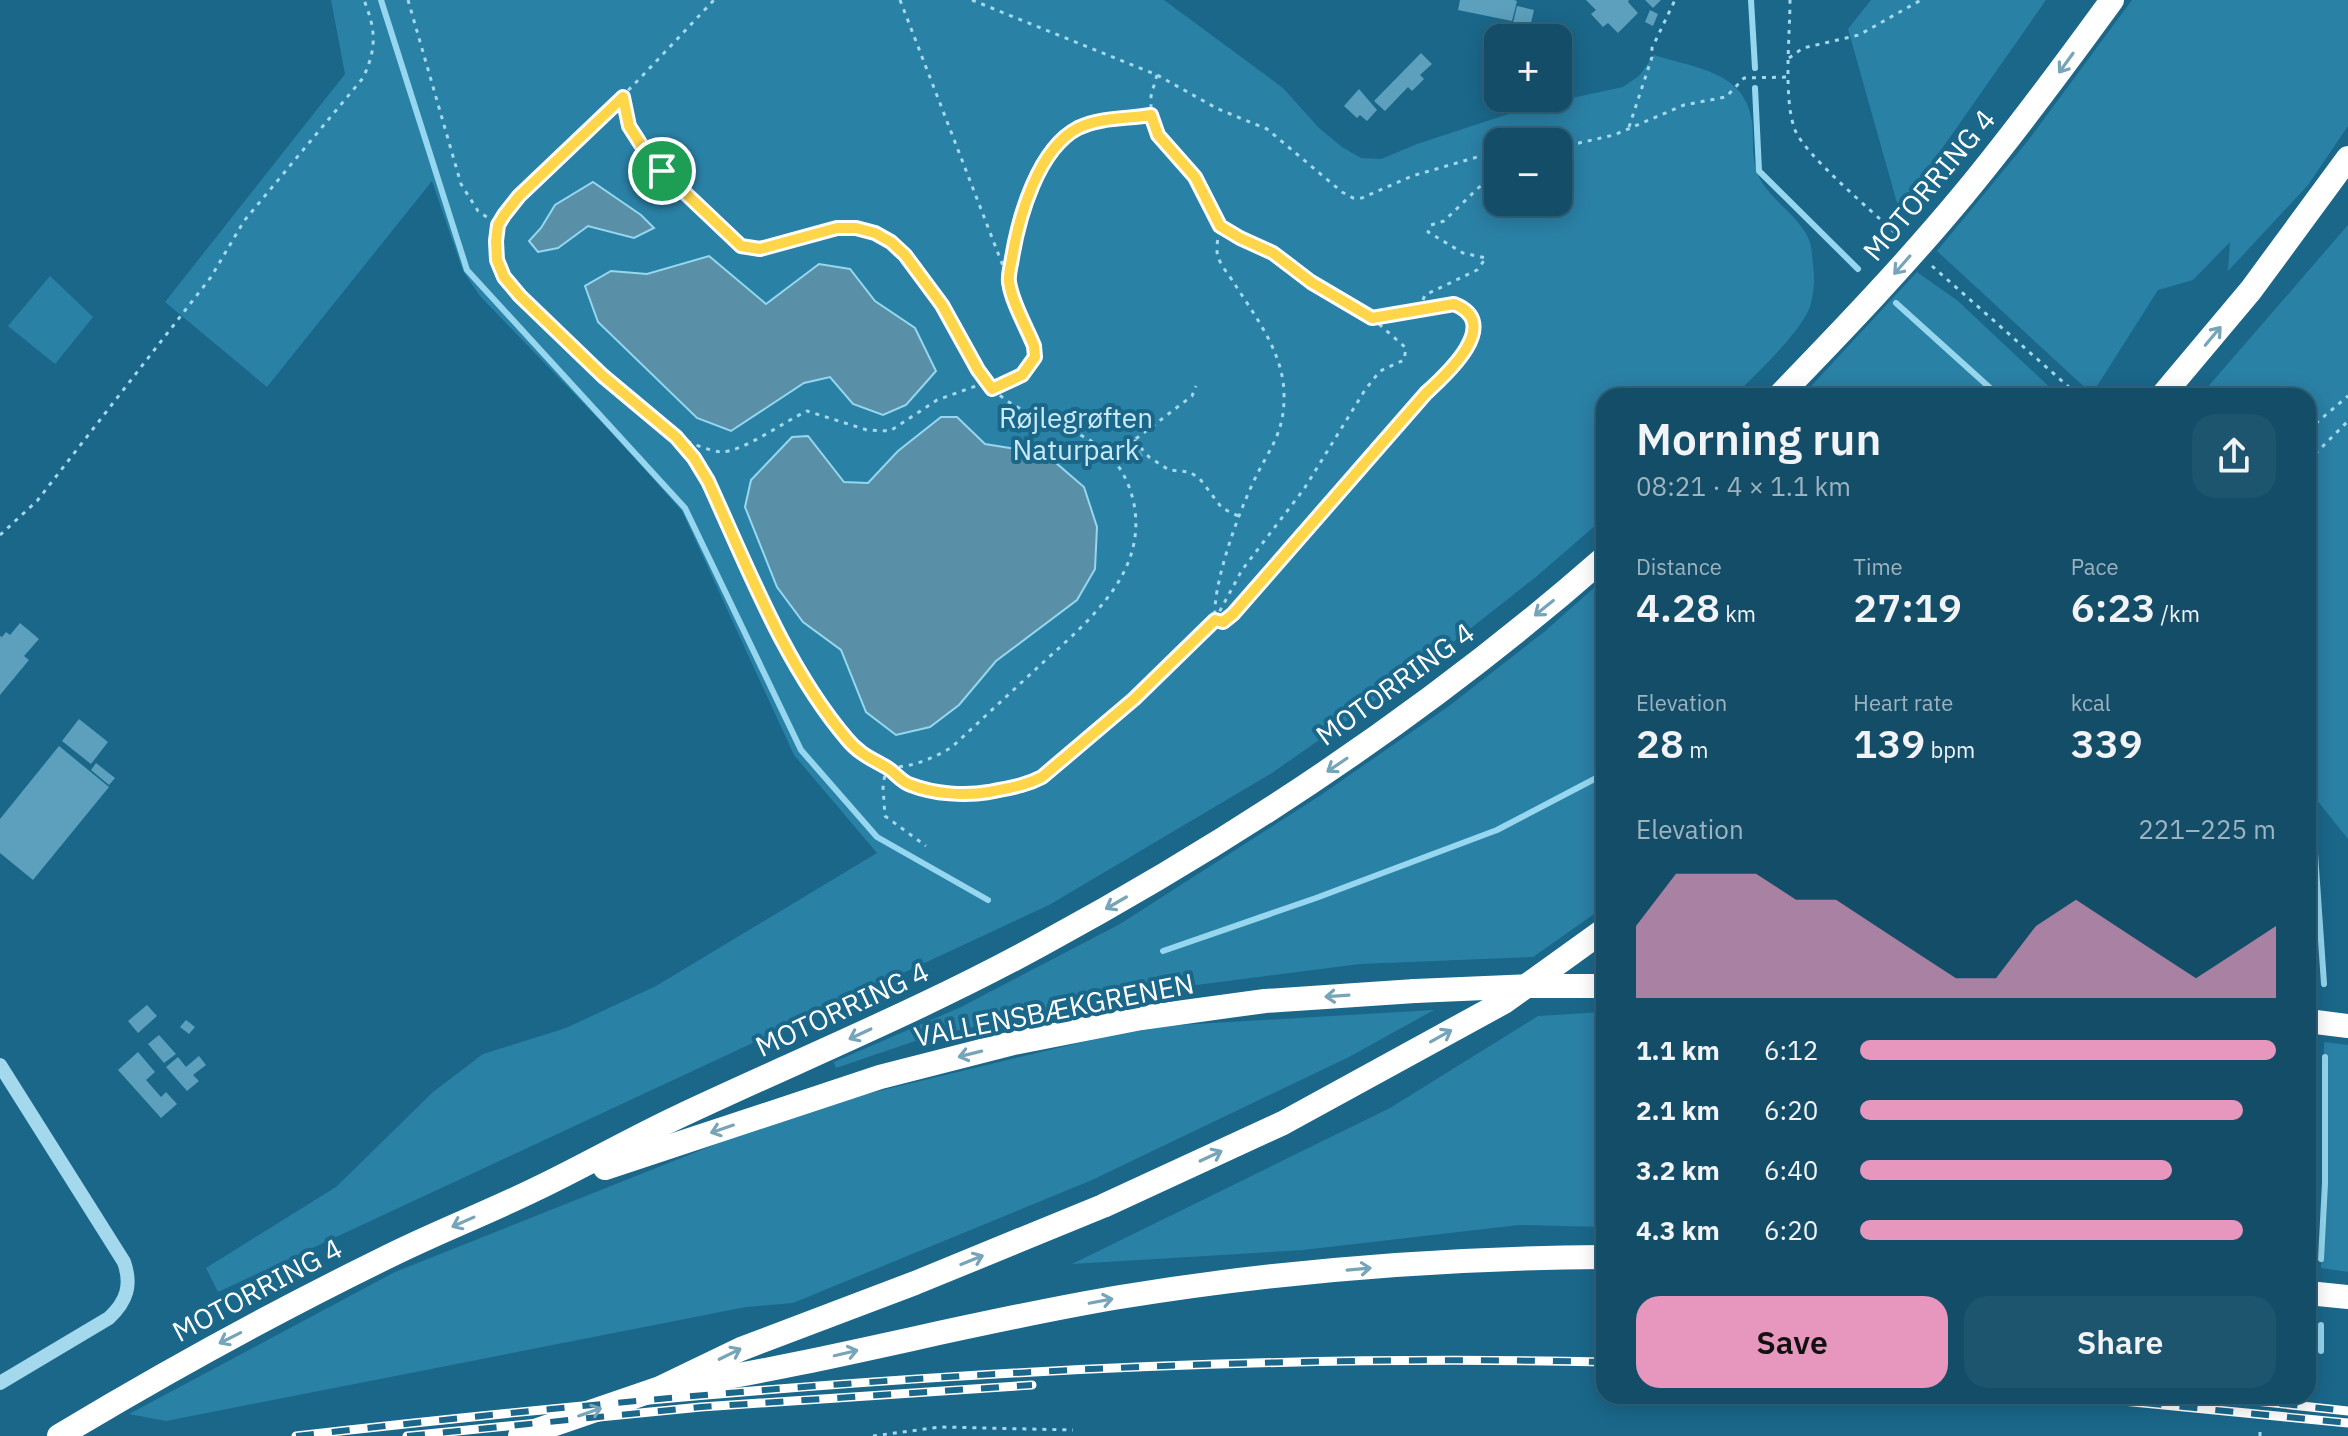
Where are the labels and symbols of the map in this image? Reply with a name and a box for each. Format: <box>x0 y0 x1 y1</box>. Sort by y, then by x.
one-way arrow <box>2058 52 2075 73</box>
street label: MOTORRING 4 <box>1854 101 2003 268</box>
pin <box>628 137 696 205</box>
one-way arrow <box>1893 254 1911 275</box>
one-way arrow <box>2203 326 2221 347</box>
park label: Røjlegrøften Naturpark <box>999 399 1153 468</box>
one-way arrow <box>1534 599 1555 617</box>
street label: MOTORRING 4 <box>1308 614 1481 754</box>
one-way arrow <box>1326 757 1348 773</box>
one-way arrow <box>1105 895 1128 911</box>
street label: MOTORRING 4 <box>749 952 934 1065</box>
street label: VALLENSBÆKGRENEN <box>911 964 1197 1055</box>
one-way arrow <box>1324 989 1351 1004</box>
one-way arrow <box>848 1027 872 1042</box>
one-way arrow <box>1429 1028 1453 1044</box>
one-way arrow <box>958 1047 984 1062</box>
one-way arrow <box>709 1123 734 1138</box>
one-way arrow <box>1198 1148 1222 1163</box>
one-way arrow <box>451 1216 476 1231</box>
street label: MOTORRING 4 <box>166 1229 348 1350</box>
one-way arrow <box>959 1251 984 1266</box>
one-way arrow <box>1345 1261 1372 1276</box>
one-way arrow <box>1088 1292 1113 1307</box>
one-way arrow <box>219 1331 243 1347</box>
one-way arrow <box>833 1345 859 1360</box>
one-way arrow <box>718 1346 742 1361</box>
one-way arrow <box>577 1404 602 1418</box>

